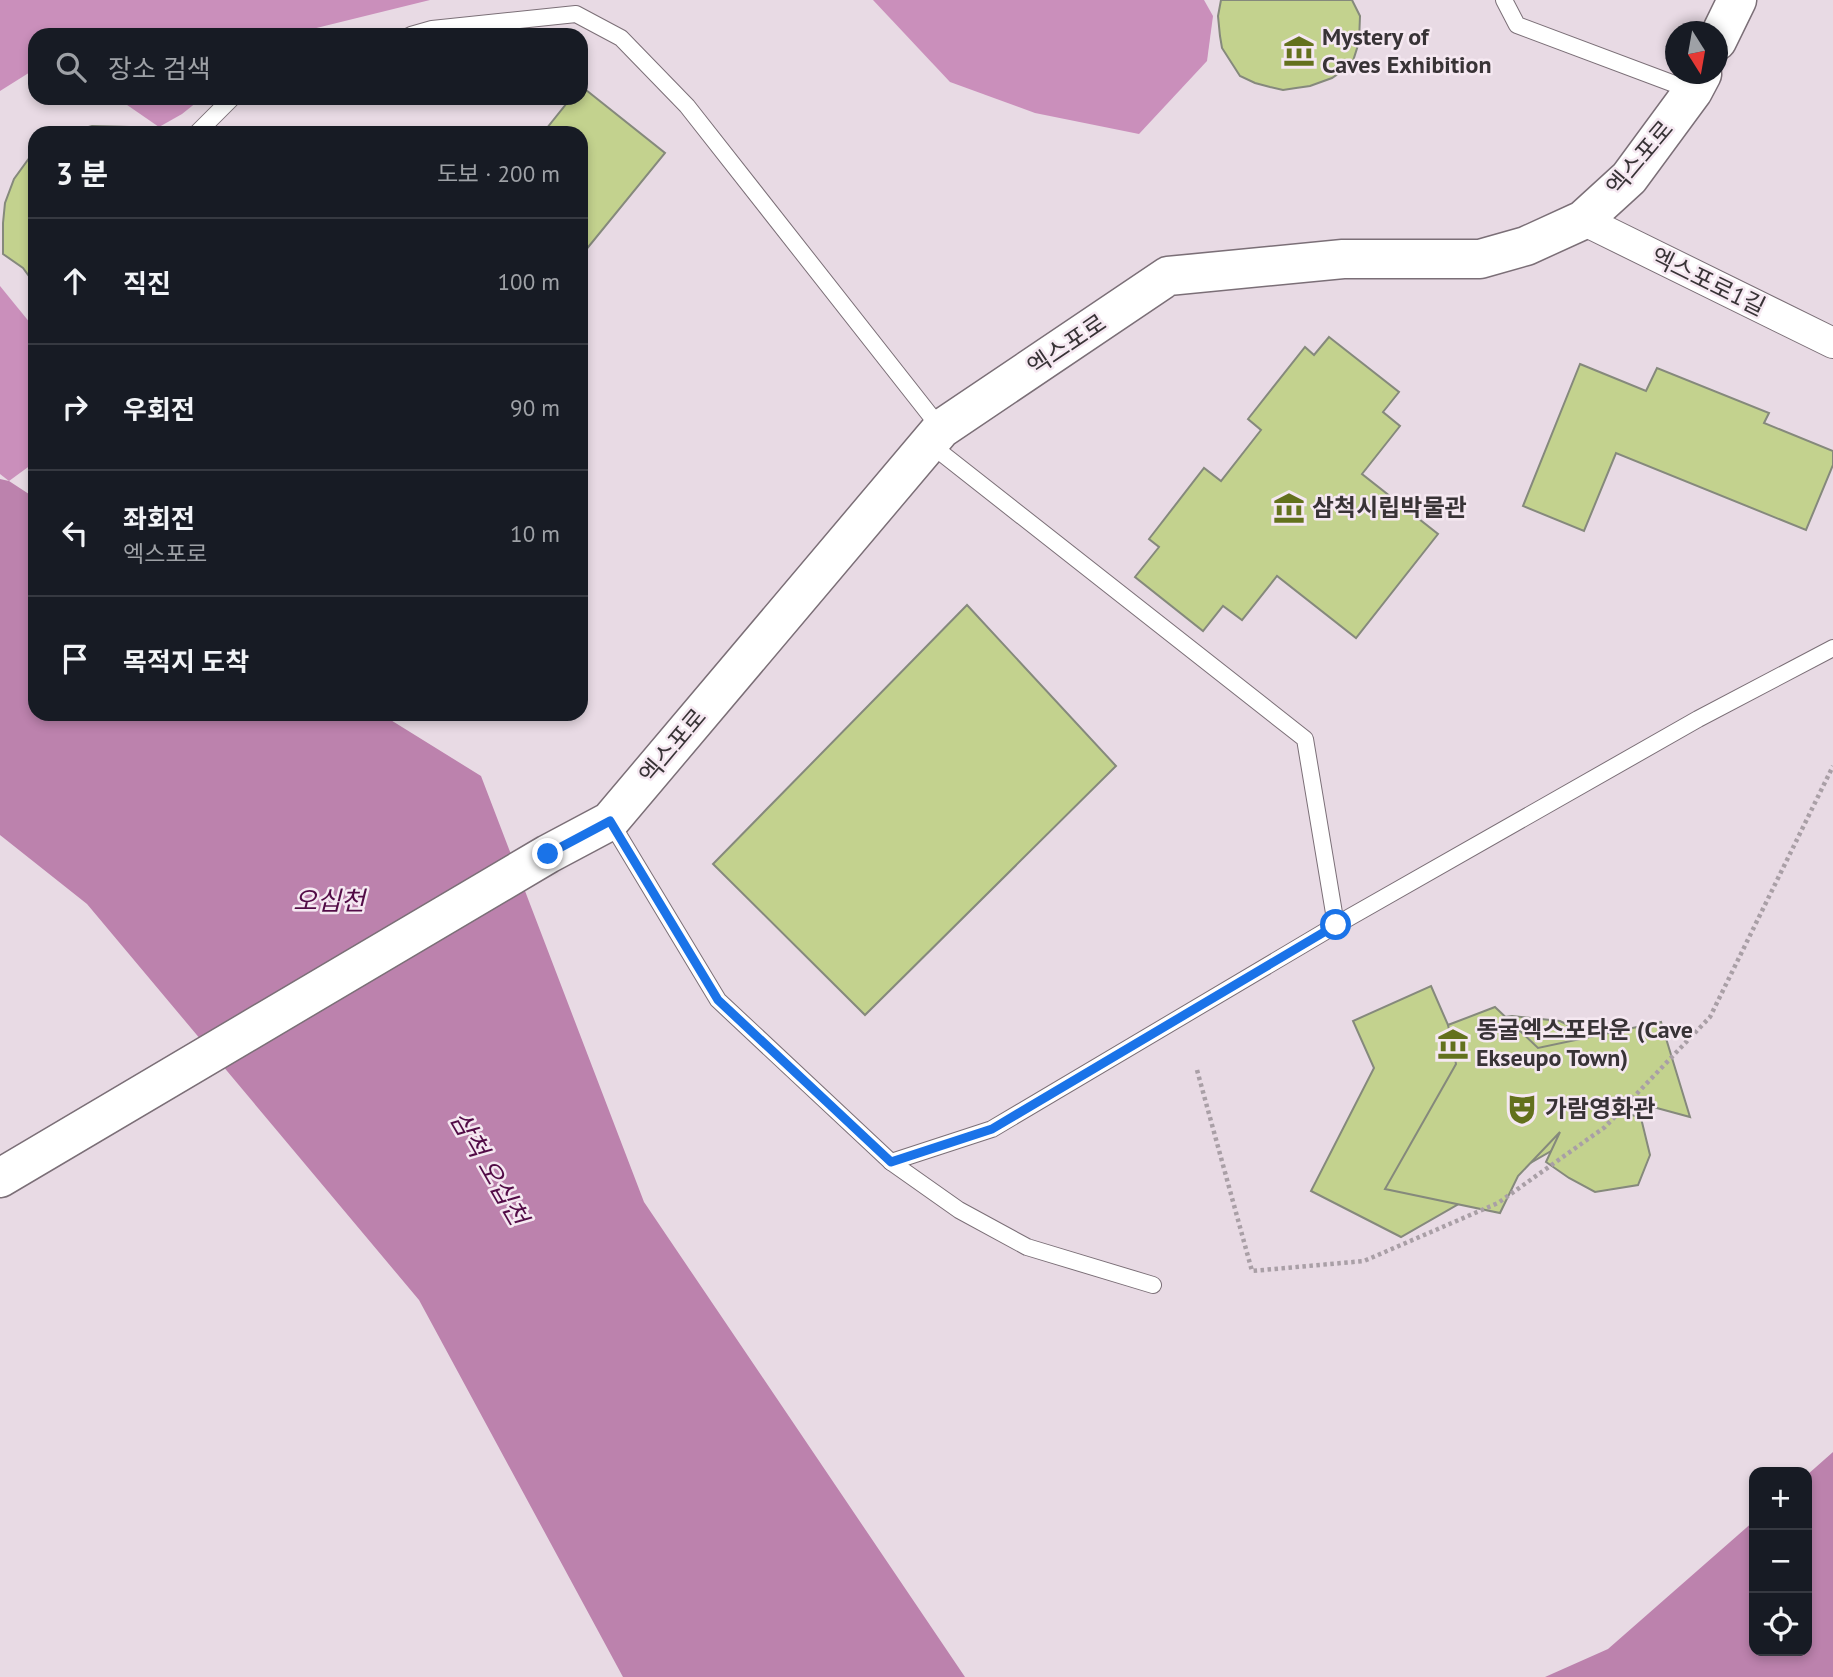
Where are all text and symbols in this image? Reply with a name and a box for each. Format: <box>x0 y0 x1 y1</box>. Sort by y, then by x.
place label: Mystery of Caves Exhibition <box>1322 21 1492 80</box>
north arrow <box>1665 21 1728 84</box>
search box <box>28 28 588 105</box>
museum icon: Mystery of Caves Exhibition <box>1282 34 1316 68</box>
icon: search <box>52 48 90 86</box>
text: 장소 검색 <box>108 52 211 85</box>
street label: 엑스포로 <box>1599 114 1680 201</box>
text: 3 분 <box>56 154 108 193</box>
text: 도보 · 200 m <box>437 159 560 188</box>
street label: 엑스포로1길 <box>1646 241 1771 323</box>
icon: ahead <box>56 262 94 300</box>
text: 직진 <box>123 267 171 300</box>
text: 100 m <box>498 267 560 296</box>
street label: 엑스포로 <box>1021 307 1112 382</box>
icon: right <box>56 388 94 426</box>
text: 우회전 <box>123 393 195 426</box>
text: 90 m <box>510 393 560 422</box>
museum icon: 삼척시립박물관 <box>1272 491 1306 525</box>
place label: 삼척시립박물관 <box>1312 492 1467 523</box>
text: 좌회전 <box>123 502 195 535</box>
icon: left <box>56 514 94 552</box>
text: 10 m <box>510 519 560 548</box>
text: 엑스포로 <box>123 539 208 568</box>
icon: arrive <box>56 640 94 678</box>
text: 목적지 도착 <box>123 645 249 678</box>
street label: 엑스포로 <box>632 702 713 789</box>
route end <box>532 838 563 869</box>
water label: 오십천 <box>293 884 368 917</box>
route start <box>1320 909 1351 940</box>
place label: 동굴엑스포타운 (Cave Ekseupo Town) <box>1476 1014 1693 1073</box>
museum icon: 동굴엑스포타운 (Cave Ekseupo Town) <box>1436 1027 1470 1061</box>
theatre icon: 가람영화관 <box>1505 1092 1539 1126</box>
place label: 가람영화관 <box>1545 1093 1655 1124</box>
water label: 삼척 오십천 <box>444 1105 537 1233</box>
map controls <box>1749 1467 1812 1656</box>
button: + <box>1749 1467 1812 1530</box>
button: − <box>1749 1530 1812 1593</box>
button: locate <box>1749 1593 1812 1656</box>

